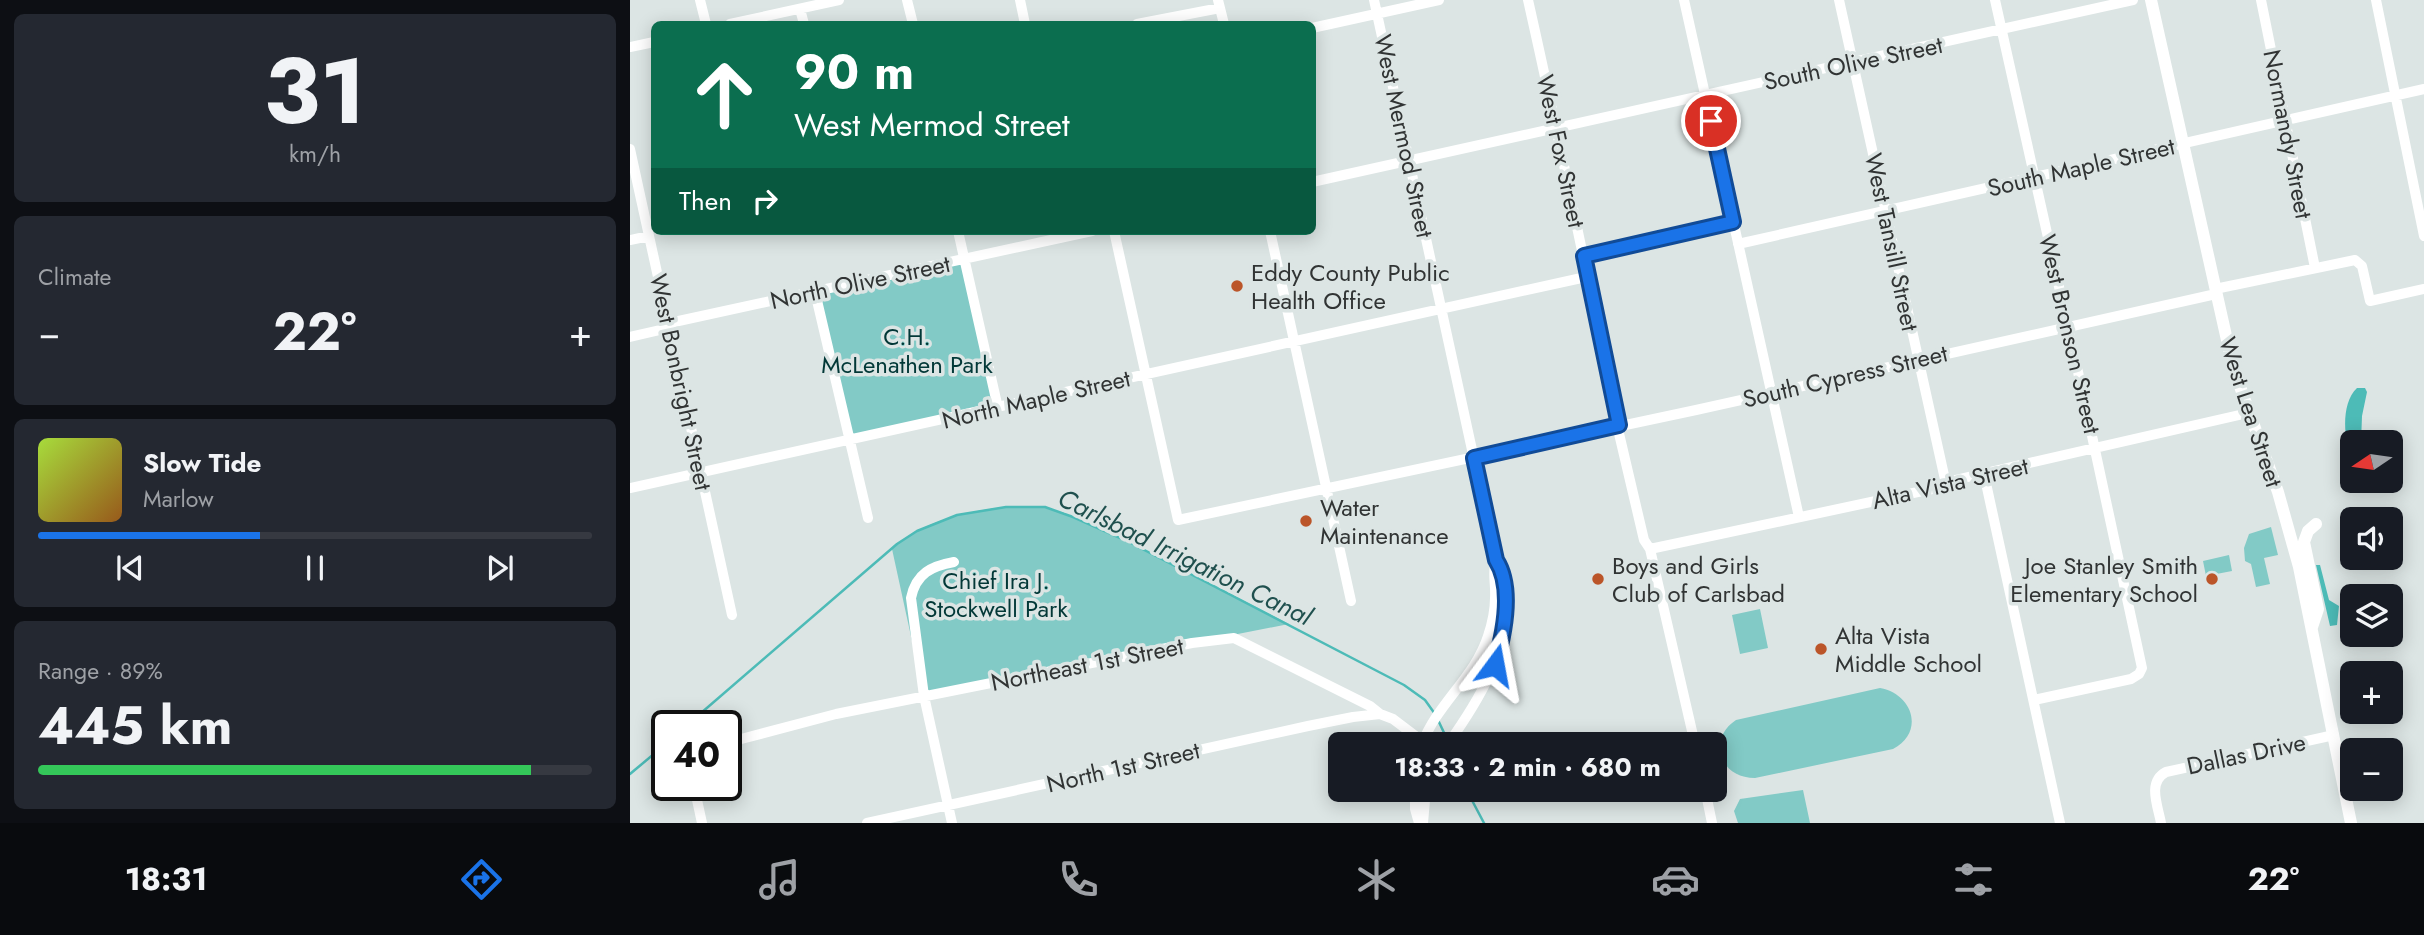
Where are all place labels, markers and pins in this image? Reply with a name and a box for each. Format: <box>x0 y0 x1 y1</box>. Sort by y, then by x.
pin <box>1681 91 1741 151</box>
place label: Eddy County Public Health Office <box>1251 255 1450 318</box>
marker: Eddy County Public Health Office <box>1229 278 1245 294</box>
place label: Water Maintenance <box>1320 490 1449 553</box>
marker: Water Maintenance <box>1298 513 1314 529</box>
place label: Boys and Girls Club of Carlsbad <box>1612 548 1785 611</box>
place label: Joe Stanley Smith Elementary School <box>2010 548 2198 611</box>
marker: Boys and Girls Club of Carlsbad <box>1590 571 1606 587</box>
marker: Joe Stanley Smith Elementary School <box>2204 571 2220 587</box>
place label: Alta Vista Middle School <box>1835 618 1982 681</box>
marker: Alta Vista Middle School <box>1813 641 1829 657</box>

